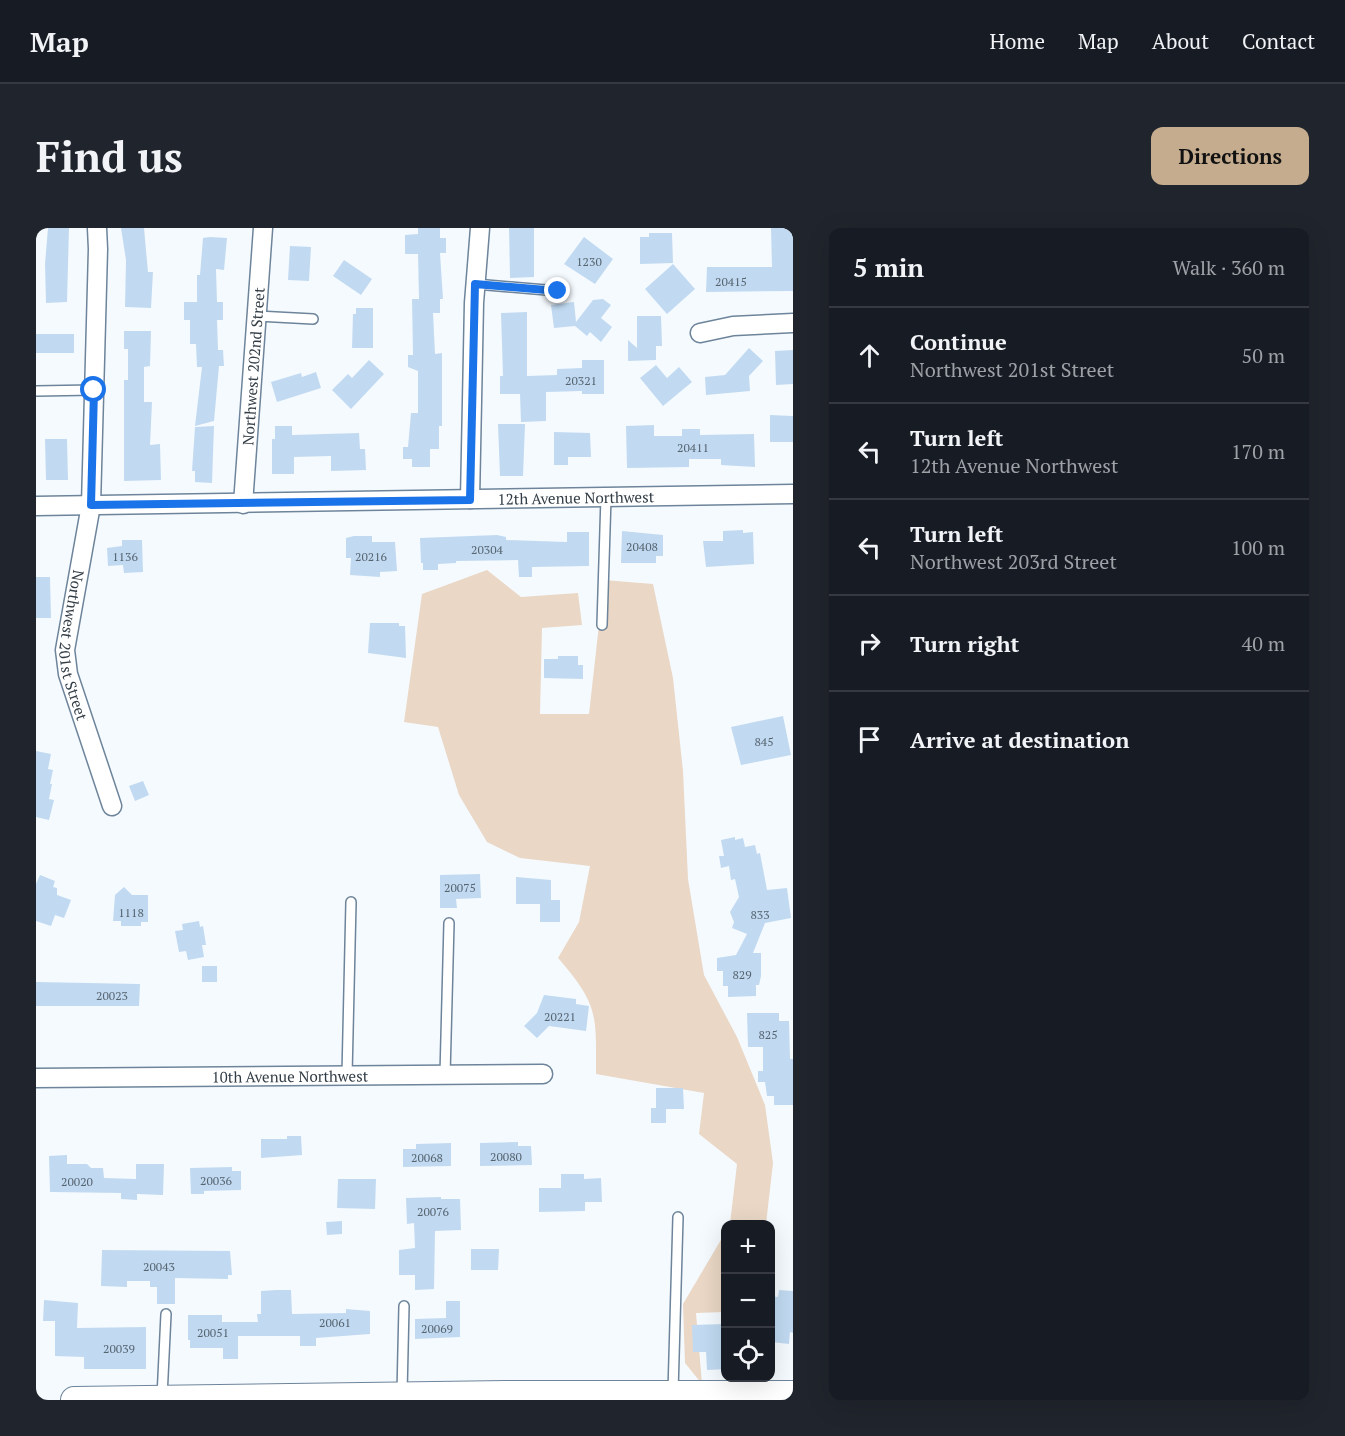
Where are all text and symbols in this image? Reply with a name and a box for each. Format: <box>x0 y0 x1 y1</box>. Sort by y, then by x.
text: Map <box>30 23 89 60</box>
text: Home <box>989 27 1045 55</box>
text: Map <box>1078 27 1119 55</box>
text: About <box>1152 27 1209 55</box>
text: Contact <box>1242 27 1315 55</box>
button: Directions <box>1151 127 1309 185</box>
text: Find us <box>36 128 183 184</box>
text: 5 min <box>853 250 924 284</box>
house number: 1230 <box>576 254 602 269</box>
text: Walk · 360 m <box>1173 254 1285 281</box>
house number: 20415 <box>715 274 747 289</box>
route end <box>544 277 570 303</box>
street label: Northwest 202nd Street <box>237 286 269 446</box>
text: Continue <box>910 327 1007 356</box>
icon: ahead <box>853 339 886 372</box>
text: 50 m <box>1242 342 1285 369</box>
text: Northwest 201st Street <box>910 356 1114 383</box>
house number: 20321 <box>565 373 597 388</box>
route start <box>80 376 106 402</box>
text: Turn left <box>910 423 1003 452</box>
icon: left <box>853 435 886 468</box>
text: 170 m <box>1231 438 1285 465</box>
house number: 20411 <box>677 440 709 455</box>
text: 12th Avenue Northwest <box>910 452 1118 479</box>
street label: 12th Avenue Northwest <box>498 486 655 509</box>
text: Turn left <box>910 519 1003 548</box>
icon: left <box>853 531 886 564</box>
text: 100 m <box>1231 534 1285 561</box>
house number: 20408 <box>626 539 658 554</box>
house number: 20304 <box>471 542 504 557</box>
text: Northwest 203rd Street <box>910 548 1117 575</box>
house number: 1136 <box>112 549 138 564</box>
house number: 20216 <box>355 549 388 564</box>
street label: Northwest 201st Street <box>55 568 93 723</box>
icon: right <box>853 627 886 660</box>
text: Turn right <box>910 629 1019 658</box>
text: 40 m <box>1242 630 1285 657</box>
icon: arrive <box>853 723 886 756</box>
text: Arrive at destination <box>910 725 1129 754</box>
house number: 845 <box>754 734 774 749</box>
house number: 20075 <box>444 880 476 895</box>
house number: 1118 <box>118 905 144 920</box>
house number: 833 <box>750 907 770 922</box>
house number: 829 <box>732 967 752 982</box>
house number: 20023 <box>96 988 128 1003</box>
house number: 20221 <box>544 1009 576 1024</box>
house number: 825 <box>758 1027 778 1042</box>
street label: 10th Avenue Northwest <box>212 1065 369 1087</box>
house number: 20080 <box>490 1149 522 1164</box>
house number: 20068 <box>411 1150 443 1165</box>
house number: 20036 <box>200 1173 233 1188</box>
house number: 20020 <box>61 1174 93 1189</box>
house number: 20076 <box>417 1204 450 1219</box>
map controls <box>721 1220 775 1382</box>
button: + <box>721 1220 775 1274</box>
house number: 20043 <box>143 1259 175 1274</box>
button: − <box>721 1274 775 1328</box>
house number: 20061 <box>319 1315 351 1330</box>
house number: 20069 <box>421 1321 453 1336</box>
house number: 20051 <box>197 1325 229 1340</box>
button: locate <box>721 1328 775 1382</box>
house number: 20039 <box>103 1341 135 1356</box>

